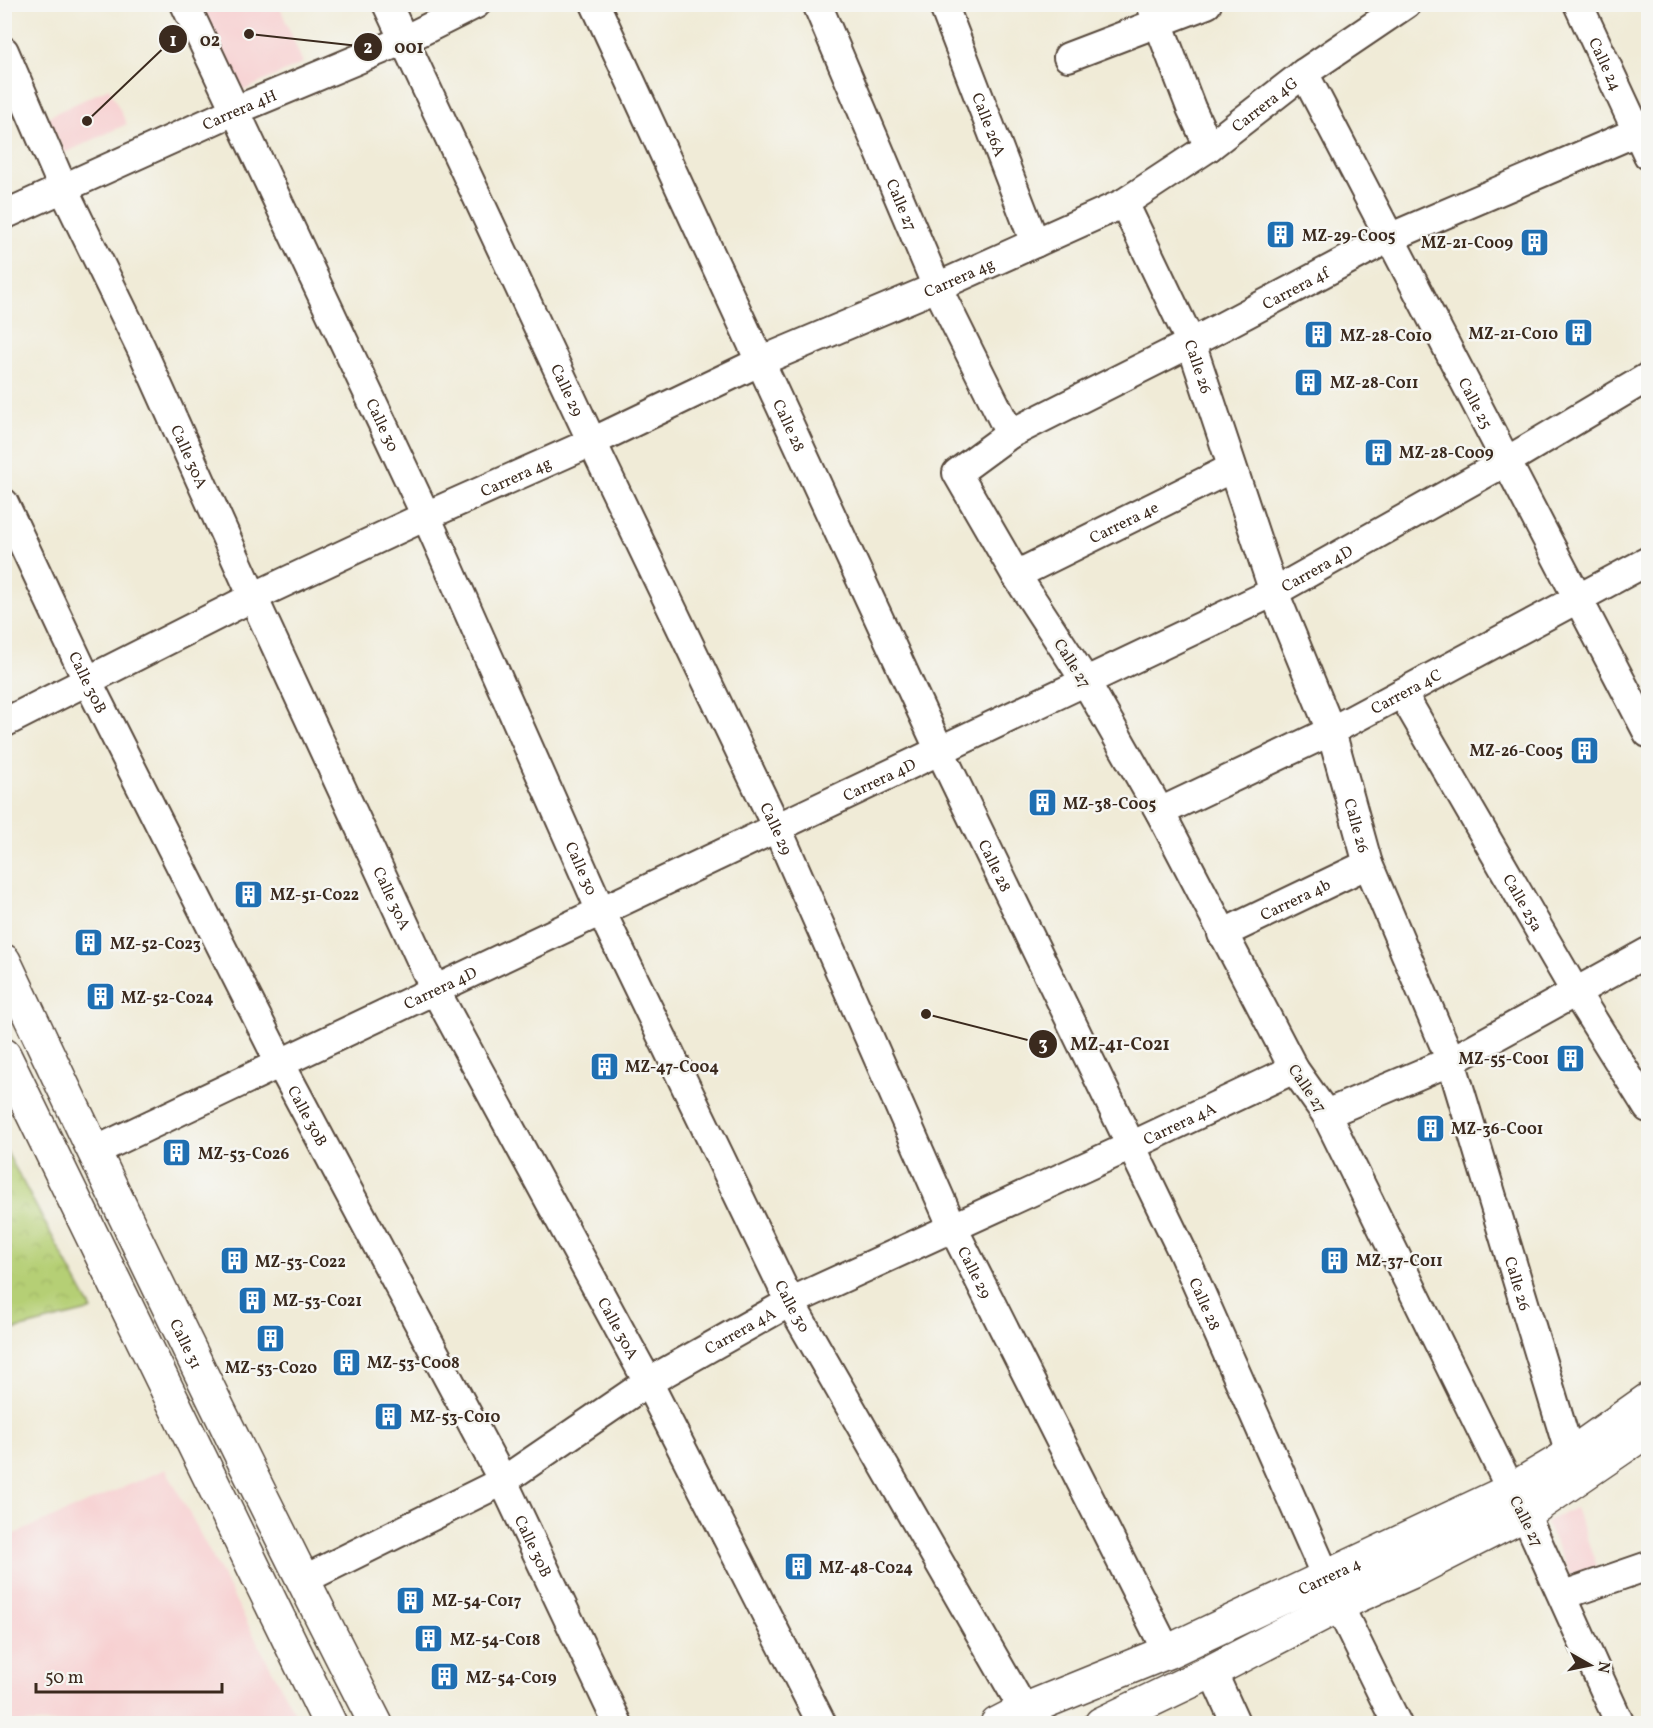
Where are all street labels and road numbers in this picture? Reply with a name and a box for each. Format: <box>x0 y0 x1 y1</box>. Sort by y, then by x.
street label: Calle 24 <box>1582 34 1626 95</box>
street label: Carrera 4G <box>1228 73 1303 138</box>
street label: Carrera 4H <box>199 85 281 137</box>
street label: Calle 26A <box>965 90 1010 160</box>
street label: Calle 27 <box>879 176 921 235</box>
street label: Carrera 4g <box>921 254 998 304</box>
street label: Carrera 4f <box>1259 262 1335 316</box>
street label: Calle 26 <box>1178 337 1216 397</box>
street label: Calle 29 <box>544 361 588 421</box>
street label: Calle 25 <box>1452 374 1497 433</box>
street label: Calle 30 <box>359 395 403 456</box>
street label: Calle 28 <box>766 396 809 456</box>
street label: Calle 30A <box>164 422 212 493</box>
street label: Carrera 4g <box>477 453 555 503</box>
street label: Carrera 4e <box>1086 497 1163 550</box>
street label: Carrera 4D <box>1278 541 1358 599</box>
street label: Calle 27 <box>1047 635 1095 693</box>
street label: Calle 30B <box>62 648 111 718</box>
street label: Carrera 4C <box>1367 665 1446 721</box>
street label: Carrera 4D <box>840 754 920 808</box>
street label: Calle 26 <box>1337 796 1373 856</box>
street label: Calle 29 <box>753 799 797 859</box>
street label: Calle 28 <box>972 837 1016 896</box>
street label: Calle 30 <box>559 839 602 899</box>
street label: Calle 30A <box>366 864 415 934</box>
street label: Calle 25a <box>1496 871 1547 936</box>
street label: Carrera 4b <box>1257 874 1335 927</box>
street label: Carrera 4D <box>401 962 481 1016</box>
street label: Calle 27 <box>1282 1060 1331 1118</box>
street label: Calle 30B <box>281 1082 332 1151</box>
street label: Carrera 4A <box>1140 1098 1220 1152</box>
street label: Calle 29 <box>951 1243 996 1303</box>
street label: Calle 26 <box>1498 1254 1535 1314</box>
street label: Calle 28 <box>1182 1275 1225 1334</box>
street label: Calle 30 <box>768 1277 814 1337</box>
street label: Calle 30A <box>591 1294 643 1364</box>
street label: Carrera 4A <box>701 1303 780 1361</box>
street label: Calle 31 <box>163 1316 206 1373</box>
street label: Calle 27 <box>1503 1493 1548 1551</box>
street label: Calle 30B <box>508 1512 556 1582</box>
street label: Carrera 4 <box>1295 1553 1365 1602</box>

